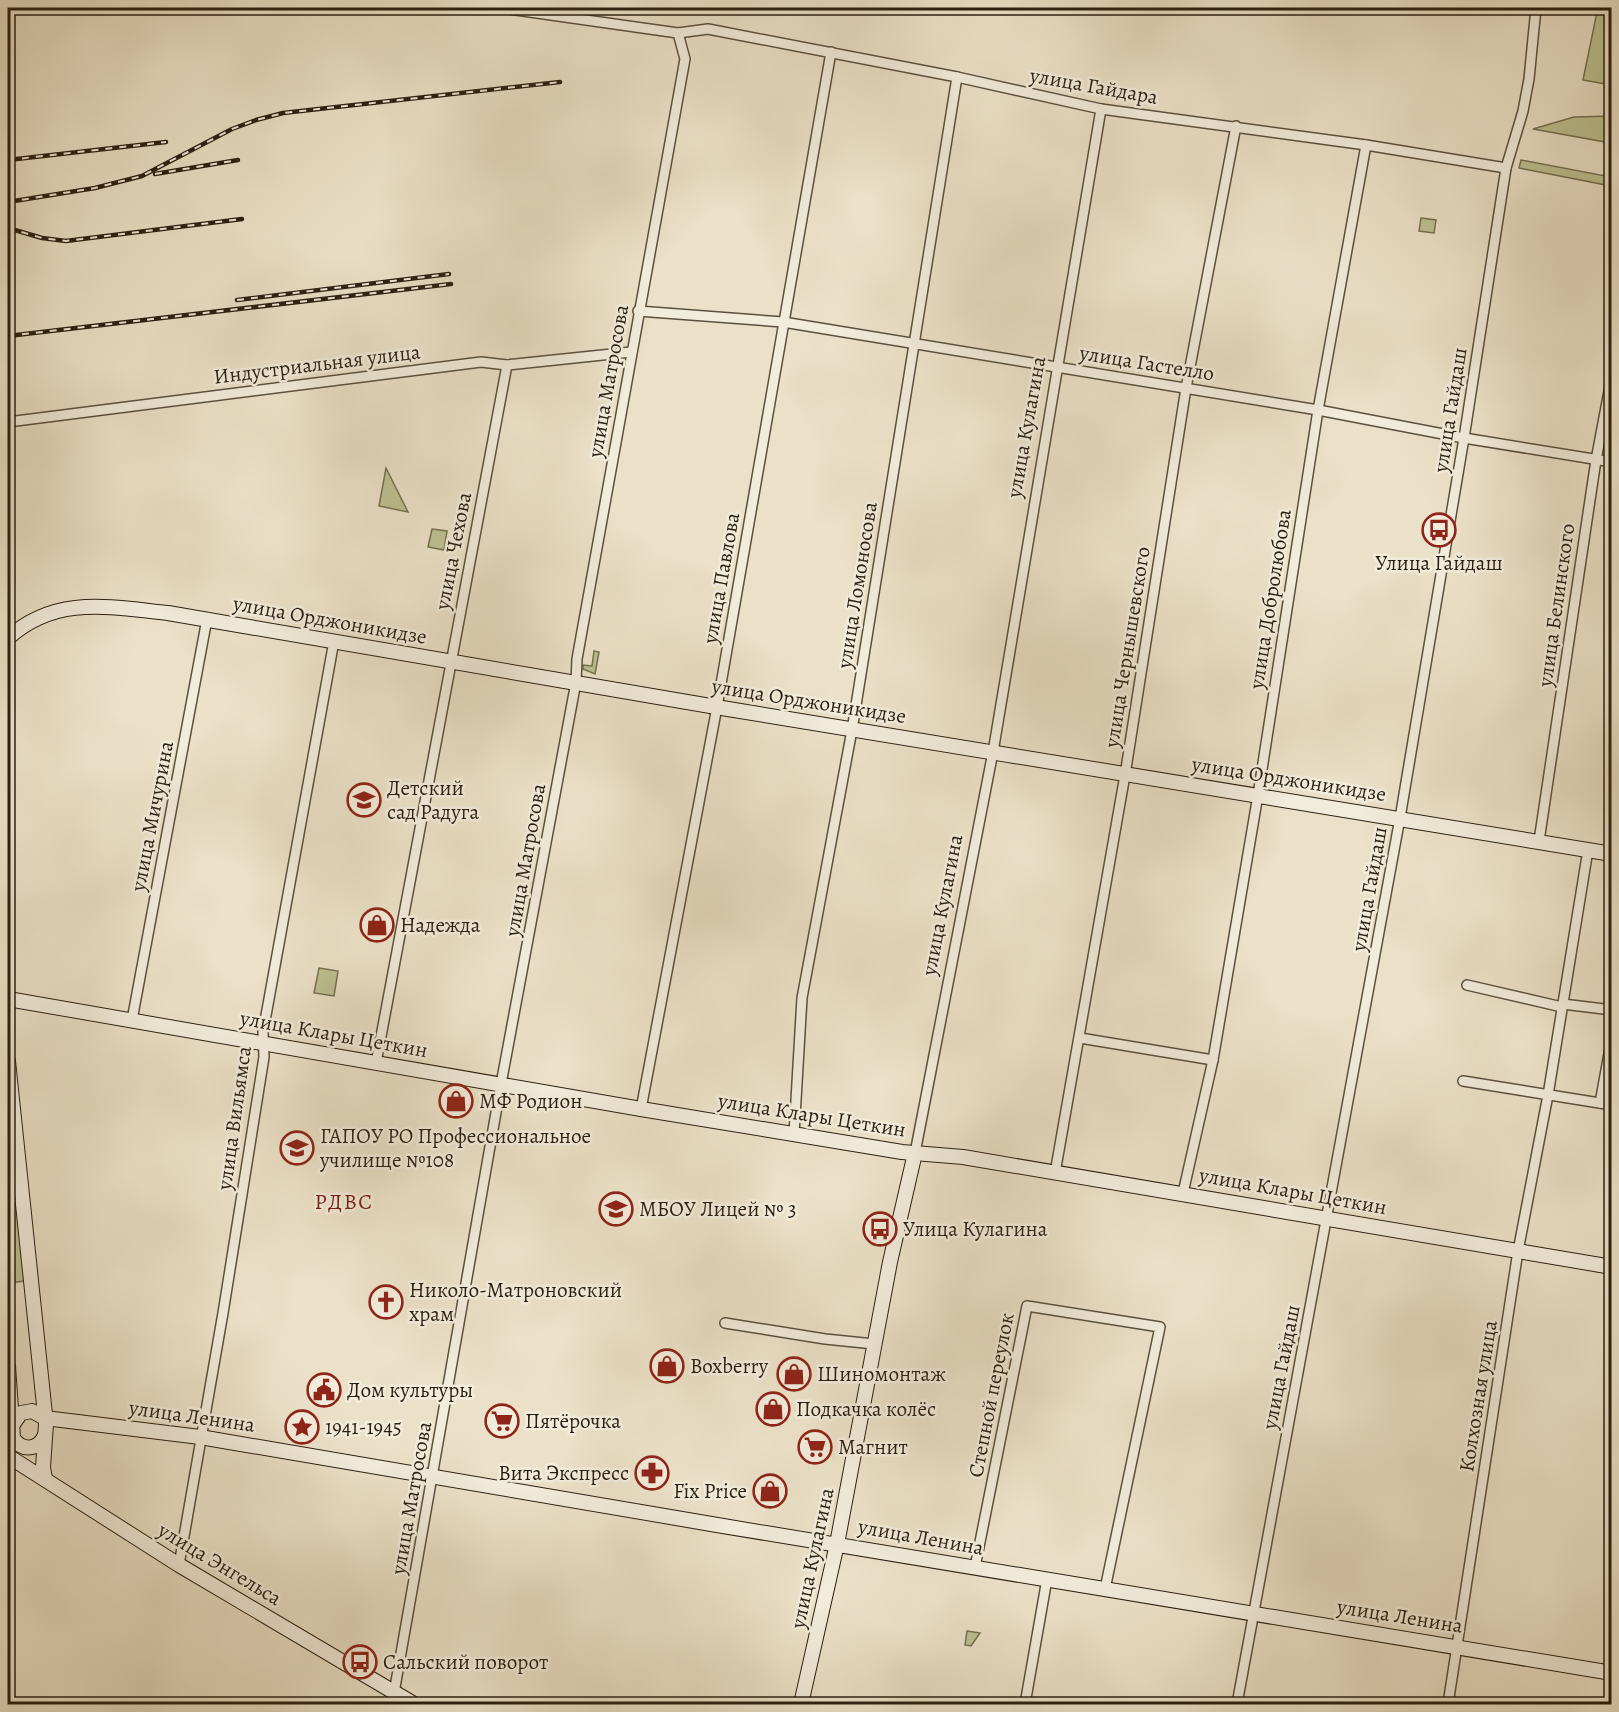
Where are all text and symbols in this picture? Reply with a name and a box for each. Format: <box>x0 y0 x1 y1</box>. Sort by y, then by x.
street label: улица Гайдара <box>1027 61 1161 111</box>
street label: улица Матросова <box>581 302 635 461</box>
street label: Индустриальная улица <box>212 337 422 391</box>
street label: улица Гастелло <box>1077 338 1216 387</box>
street label: улица Гайдаш <box>1426 346 1474 475</box>
street label: улица Кулагина <box>1000 354 1052 501</box>
street label: улица Чехова <box>428 489 478 613</box>
street label: улица Ломоносова <box>830 499 884 671</box>
street label: улица Добролюбова <box>1242 507 1298 692</box>
street label: улица Павлова <box>696 510 746 647</box>
bus stop icon: Улица Гайдаш <box>1421 512 1457 548</box>
street label: улица Белинского <box>1531 522 1581 689</box>
street label: улица Чернышевского <box>1097 545 1157 750</box>
place label: Улица Гайдаш <box>1375 549 1503 577</box>
street label: улица Орджоникидзе <box>230 589 429 651</box>
street label: улица Орджоникидзе <box>709 672 908 730</box>
street label: улица Мичурина <box>124 738 180 894</box>
street label: улица Орджоникидзе <box>1189 750 1388 808</box>
place label: Детский сад Радуга <box>387 774 479 826</box>
street label: улица Матросова <box>498 781 552 940</box>
school or university icon: Детский сад Радуга <box>346 782 382 818</box>
street label: улица Гайдаш <box>1344 825 1394 954</box>
street label: улица Кулагина <box>914 832 969 979</box>
shop icon: Надежда <box>359 907 395 943</box>
place label: Надежда <box>400 911 481 939</box>
street label: улица Клары Цеткин <box>237 1004 430 1064</box>
street label: улица Вильямса <box>210 1044 258 1193</box>
shop icon: МФ Родион <box>438 1083 474 1119</box>
street label: улица Клары Цеткин <box>715 1086 908 1144</box>
place label: МФ Родион <box>479 1087 582 1115</box>
place label: ГАПОУ РО Профессиональное училище №108 <box>319 1122 591 1174</box>
school or university icon: ГАПОУ РО Профессиональное училище №108 <box>279 1130 315 1166</box>
street label: улица Клары Цеткин <box>1196 1161 1389 1221</box>
district label: РДВС <box>314 1187 374 1217</box>
school or university icon: МБОУ Лицей № 3 <box>598 1191 634 1227</box>
place label: МБОУ Лицей № 3 <box>639 1195 797 1223</box>
bus stop icon: Улица Кулагина <box>862 1211 898 1247</box>
place label: Улица Кулагина <box>903 1215 1048 1243</box>
place label: Николо-Матроновский храм <box>409 1276 622 1328</box>
church icon: Николо-Матроновский храм <box>368 1284 404 1320</box>
street label: улица Гайдаш <box>1255 1302 1307 1433</box>
street label: Степной переулок <box>961 1310 1021 1480</box>
street label: Колхозная улица <box>1452 1318 1504 1474</box>
shop icon: Boxberry <box>649 1348 685 1384</box>
place label: Boxberry <box>690 1352 769 1380</box>
shop icon: Шиномонтаж <box>776 1356 812 1392</box>
place label: Шиномонтаж <box>817 1360 946 1388</box>
public building icon: Дом культуры <box>306 1372 342 1408</box>
place label: Дом культуры <box>347 1376 473 1404</box>
shop icon: Подкачка колёс <box>755 1391 791 1427</box>
street label: улица Ленина <box>126 1393 257 1439</box>
place label: Подкачка колёс <box>796 1395 936 1423</box>
supermarket icon: Пятёрочка <box>484 1403 520 1439</box>
place label: Пятёрочка <box>525 1407 621 1435</box>
place icon: 1941-1945 <box>284 1409 320 1445</box>
place label: 1941-1945 <box>325 1413 402 1441</box>
street label: улица Матросова <box>384 1419 438 1578</box>
supermarket icon: Магнит <box>797 1429 833 1465</box>
place label: Магнит <box>838 1433 908 1461</box>
pharmacy icon: Вита Экспресс <box>634 1455 670 1491</box>
place label: Вита Экспресс <box>498 1459 629 1487</box>
shop icon: Fix Price <box>752 1473 788 1509</box>
place label: Fix Price <box>673 1477 747 1505</box>
street label: улица Кулагина <box>783 1485 841 1632</box>
street label: улица Ленина <box>855 1512 986 1562</box>
street label: улица Энгельса <box>152 1516 287 1612</box>
street label: улица Ленина <box>1334 1592 1465 1640</box>
bus stop icon: Сальский поворот <box>342 1644 378 1680</box>
place label: Сальский поворот <box>383 1648 548 1676</box>

